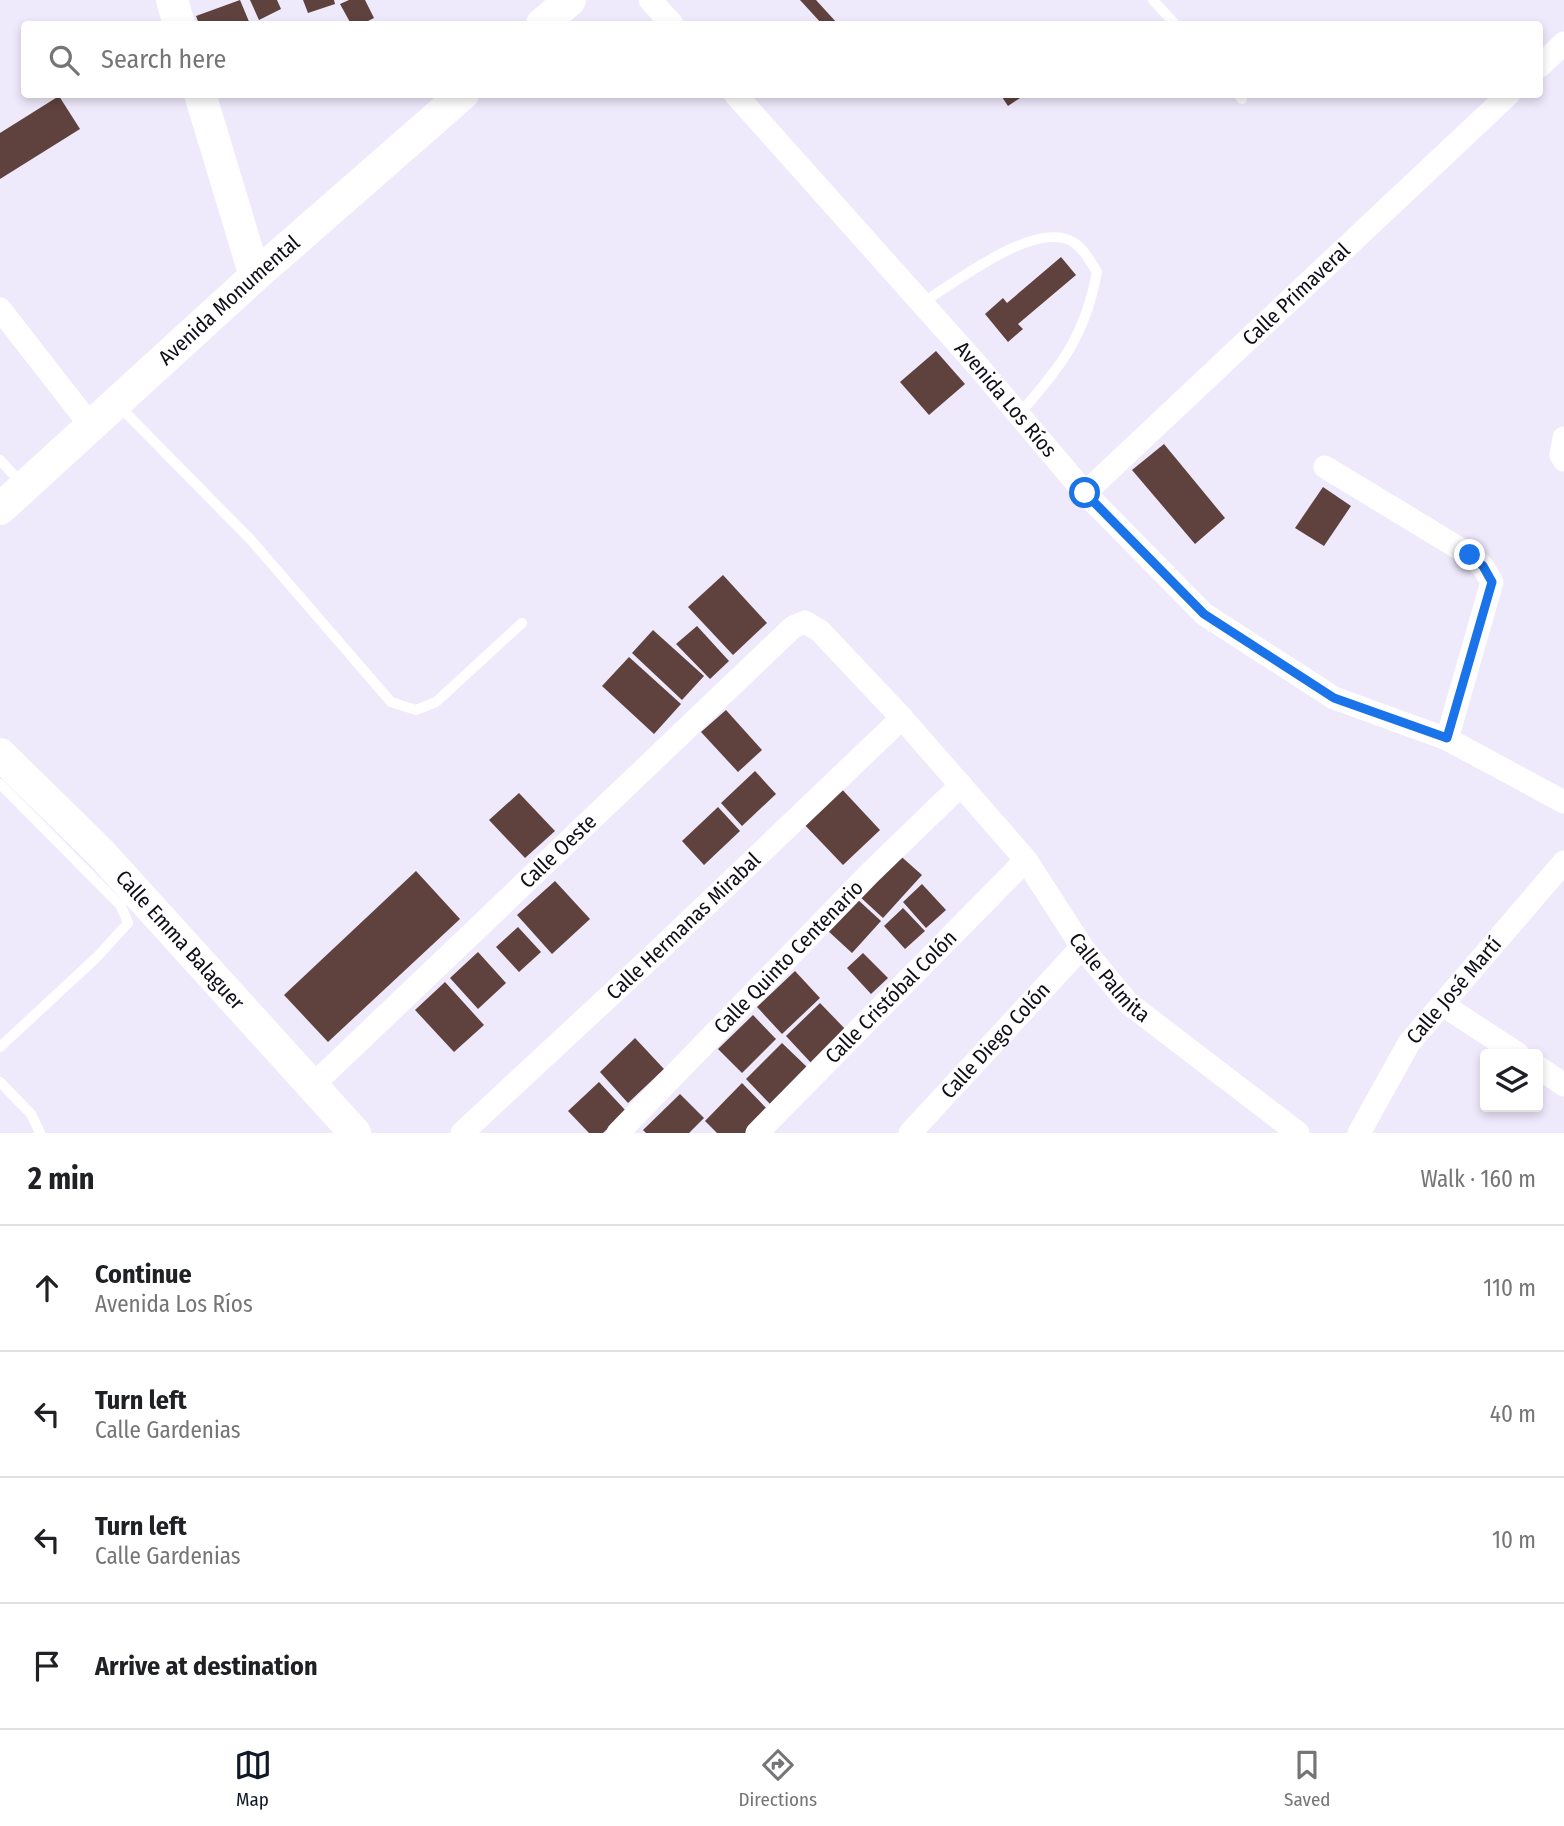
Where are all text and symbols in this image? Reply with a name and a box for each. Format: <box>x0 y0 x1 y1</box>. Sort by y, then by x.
search box <box>21 21 1543 98</box>
icon: search <box>45 41 83 79</box>
text: Search here <box>101 44 226 75</box>
street label: Avenida Monumental <box>153 229 306 371</box>
street label: Calle Primaveral <box>1237 237 1356 351</box>
street label: Avenida Los Ríos <box>949 336 1062 463</box>
route start <box>1069 477 1100 508</box>
route end <box>1454 539 1485 570</box>
street label: Calle Oeste <box>514 809 602 894</box>
street label: Calle Hermanas Mirabal <box>601 847 766 1005</box>
street label: Calle Emma Balaguer <box>110 865 250 1016</box>
street label: Calle Quinto Centenario <box>708 875 869 1039</box>
street label: Calle Cristóbal Colón <box>820 925 962 1069</box>
street label: Calle Palmita <box>1063 928 1155 1028</box>
street label: Calle José Martí <box>1401 932 1507 1049</box>
street label: Calle Diego Colón <box>935 977 1056 1104</box>
map controls <box>1480 1049 1543 1112</box>
button: layers <box>1480 1049 1543 1112</box>
text: 2 min <box>28 1161 95 1197</box>
text: Walk · 160 m <box>1420 1165 1536 1193</box>
text: Continue <box>95 1259 192 1290</box>
icon: ahead <box>28 1269 66 1307</box>
text: 110 m <box>1483 1274 1536 1302</box>
text: Avenida Los Ríos <box>95 1290 253 1318</box>
text: Turn left <box>95 1385 187 1416</box>
icon: left <box>28 1395 66 1433</box>
text: 40 m <box>1490 1400 1536 1428</box>
text: Calle Gardenias <box>95 1416 241 1444</box>
text: Turn left <box>95 1511 187 1542</box>
icon: left <box>28 1521 66 1559</box>
text: 10 m <box>1492 1526 1536 1554</box>
text: Calle Gardenias <box>95 1542 241 1570</box>
icon: arrive <box>28 1647 66 1685</box>
text: Arrive at destination <box>95 1651 318 1682</box>
tab: Map <box>234 1746 272 1811</box>
tab: Directions <box>739 1746 817 1811</box>
tab: Saved <box>1284 1746 1330 1811</box>

